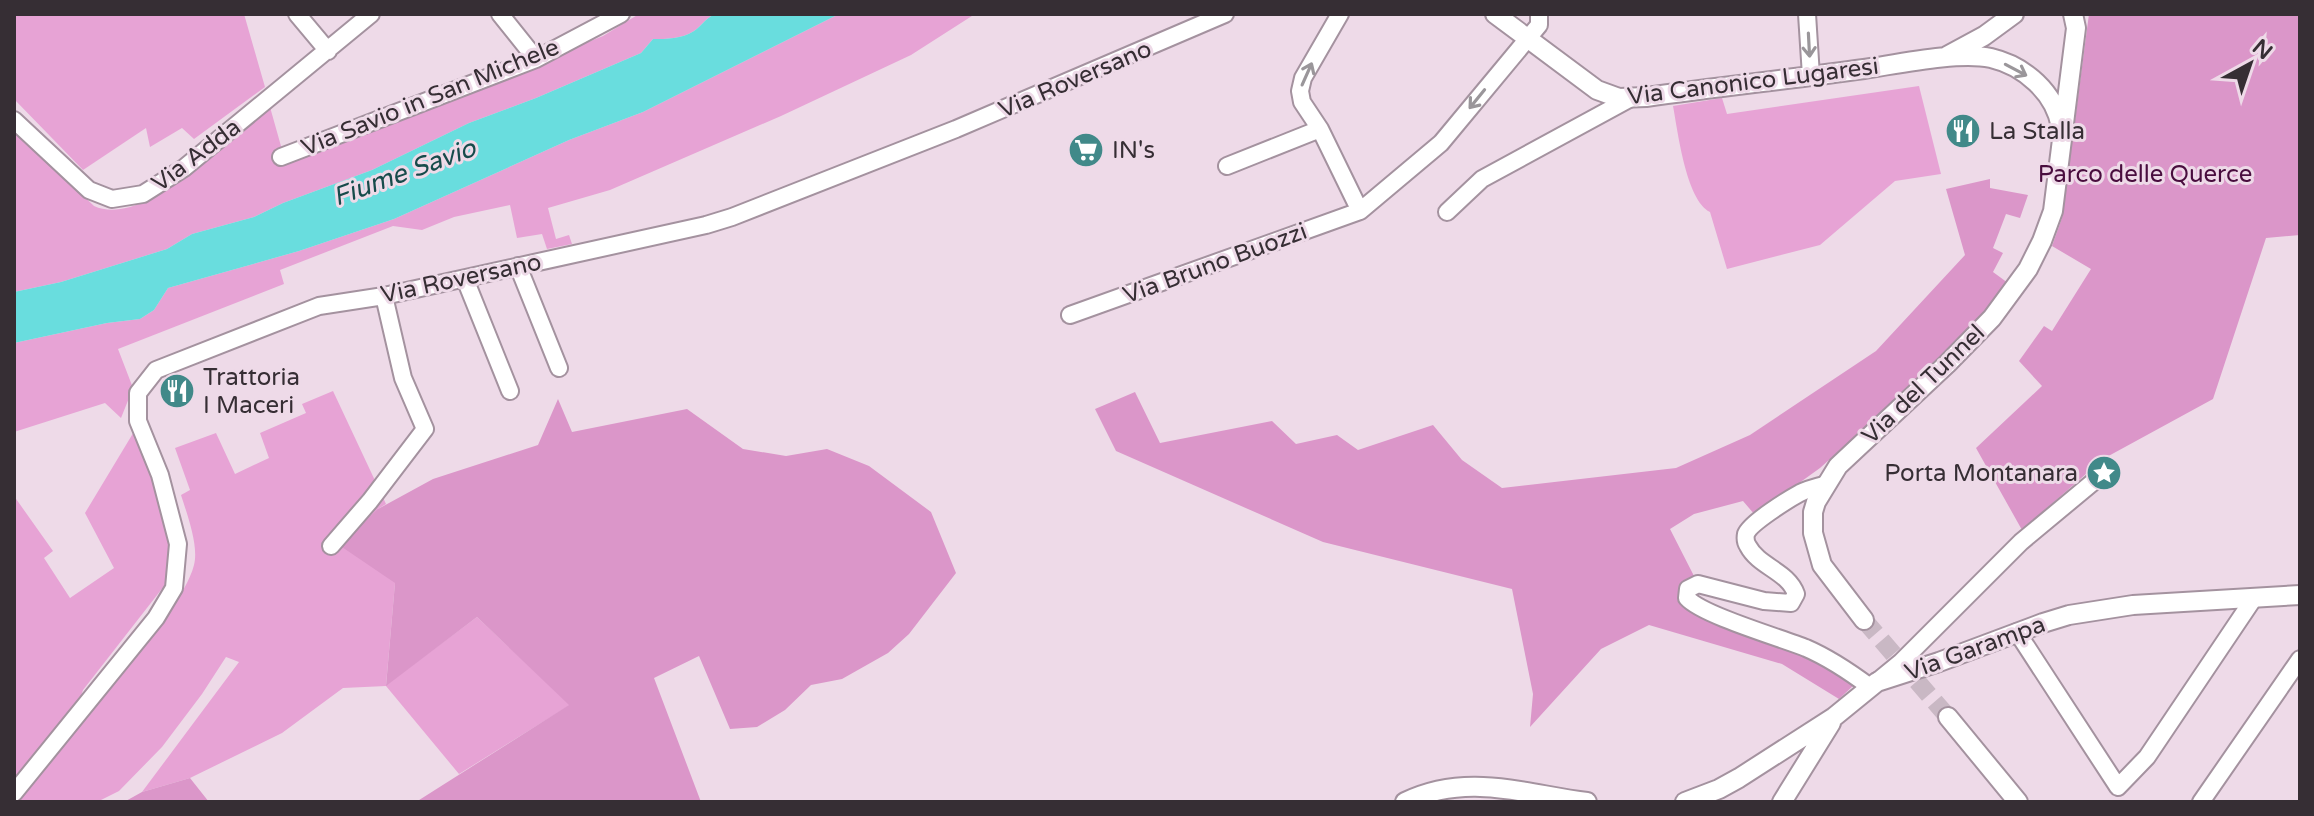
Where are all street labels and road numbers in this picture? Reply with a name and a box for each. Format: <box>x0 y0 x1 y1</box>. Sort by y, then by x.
street label: Via Savio in San Michele <box>297 32 563 162</box>
street label: Via Roversano <box>994 34 1156 125</box>
street label: Via Canonico Lugaresi <box>1626 52 1880 111</box>
street label: Via Adda <box>146 113 246 198</box>
street label: Via Bruno Buozzi <box>1119 217 1311 310</box>
street label: Via Roversano <box>378 247 544 310</box>
street label: Via del Tunnel <box>1856 318 1991 450</box>
street label: Via Garampa <box>1901 610 2049 687</box>

